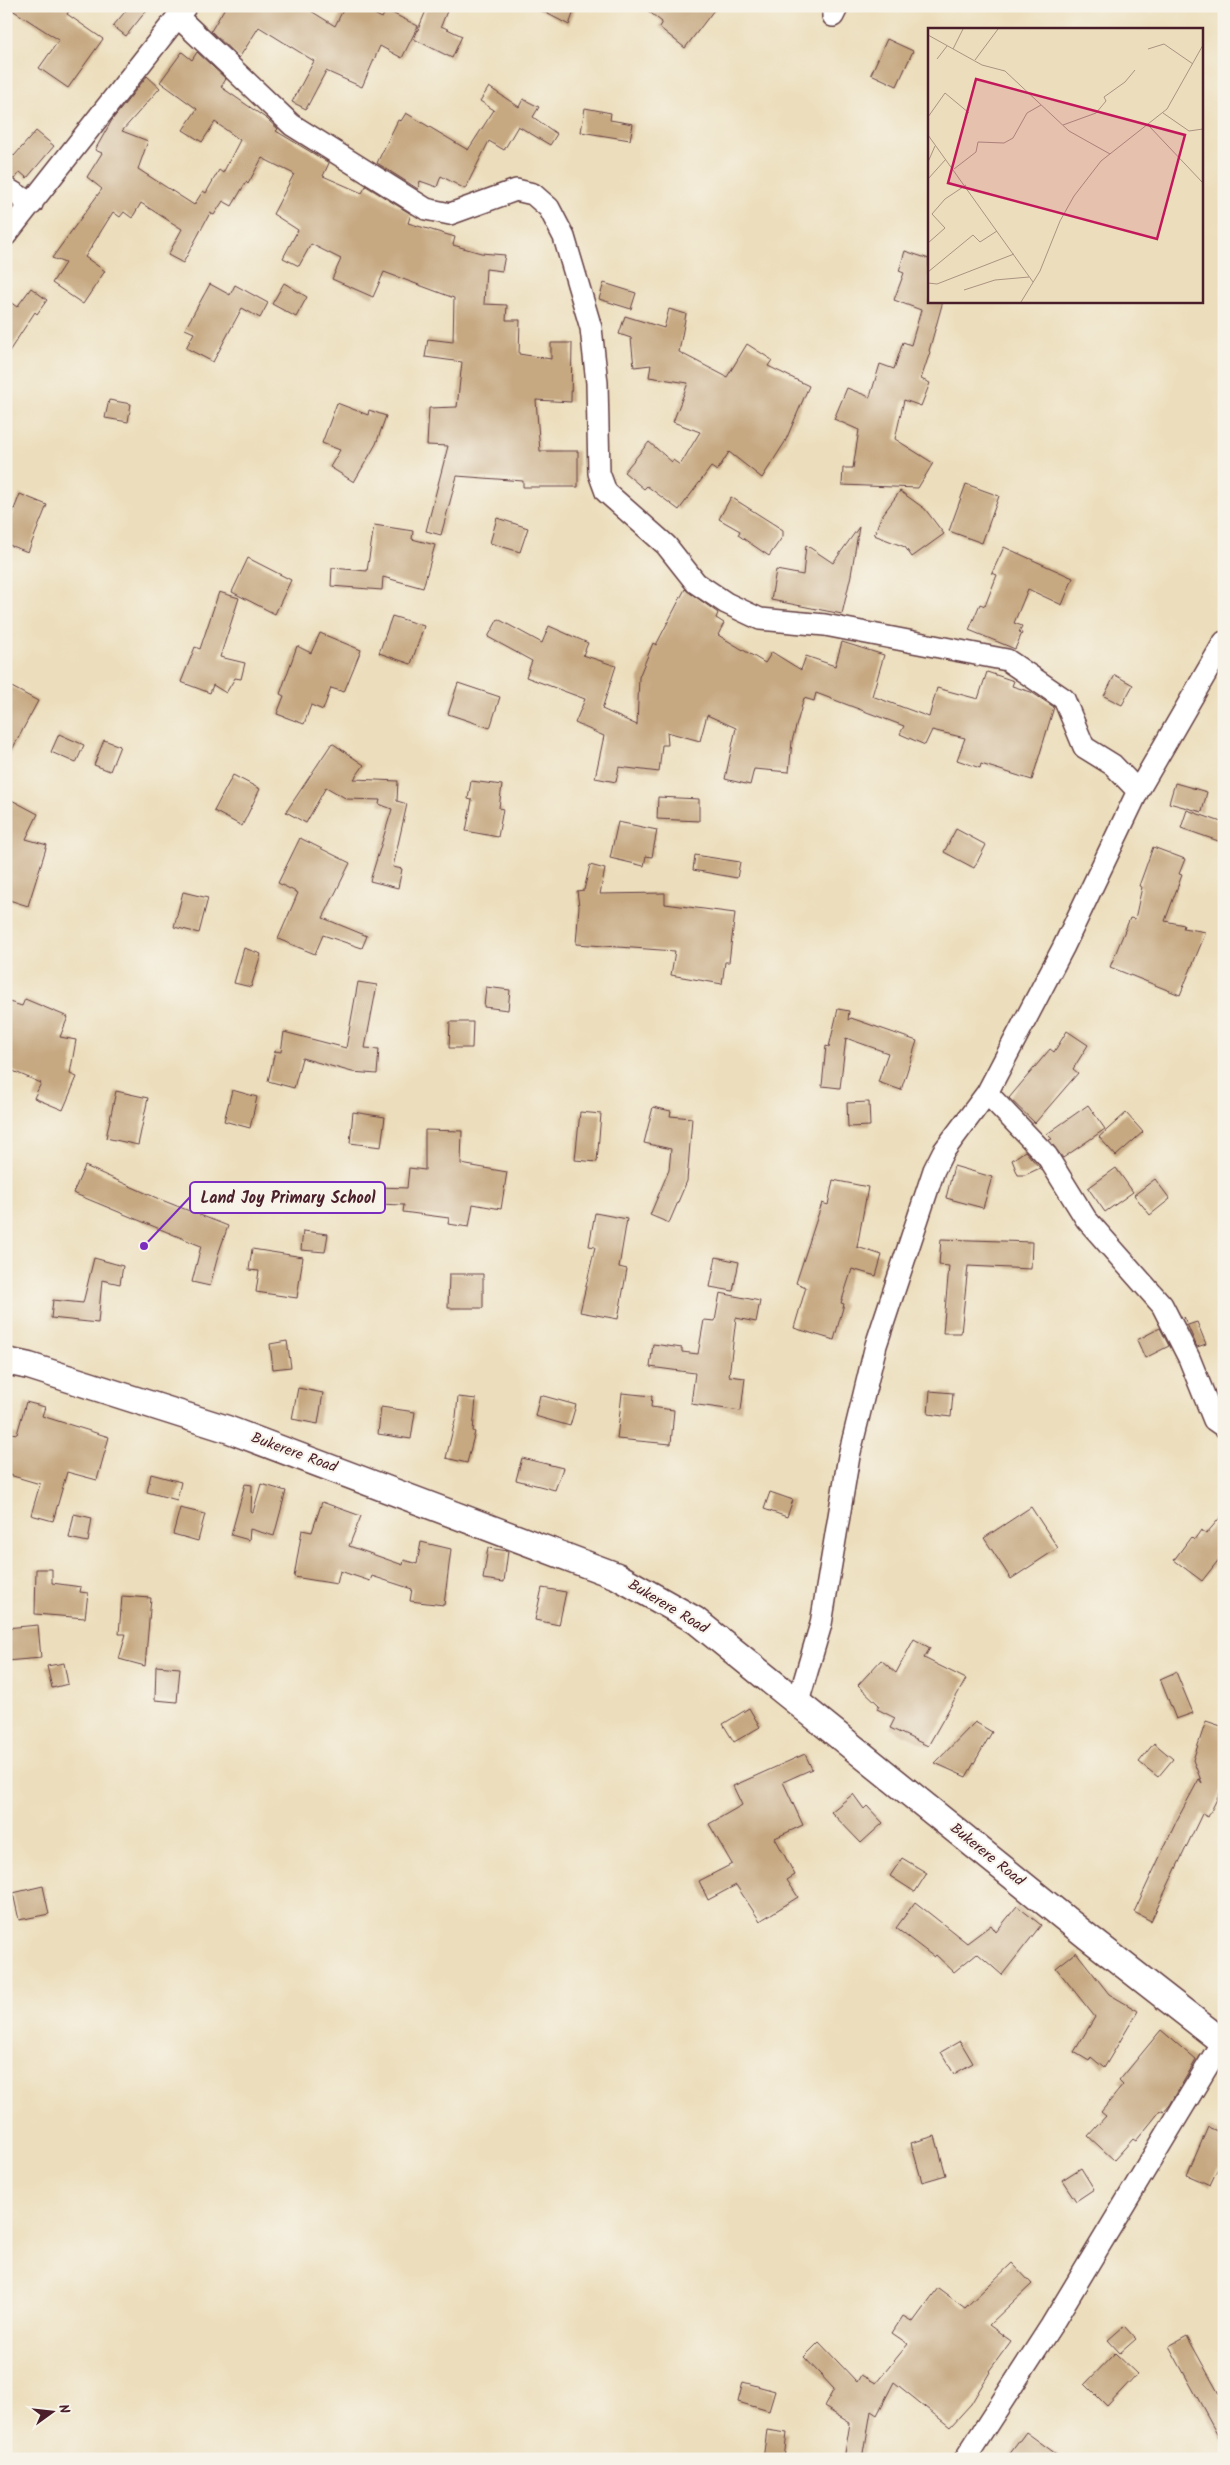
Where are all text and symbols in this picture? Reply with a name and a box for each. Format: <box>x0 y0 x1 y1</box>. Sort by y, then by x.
inset map <box>928 28 1202 302</box>
callout: Land Joy Primary School <box>190 1182 385 1213</box>
text: Land Joy Primary School <box>201 1186 376 1211</box>
street label: Bukerere Road <box>248 1426 341 1480</box>
street label: Bukerere Road <box>623 1574 713 1641</box>
street label: Bukerere Road <box>944 1817 1030 1893</box>
north arrow <box>28 2388 78 2438</box>
text: N <box>52 2402 75 2416</box>

